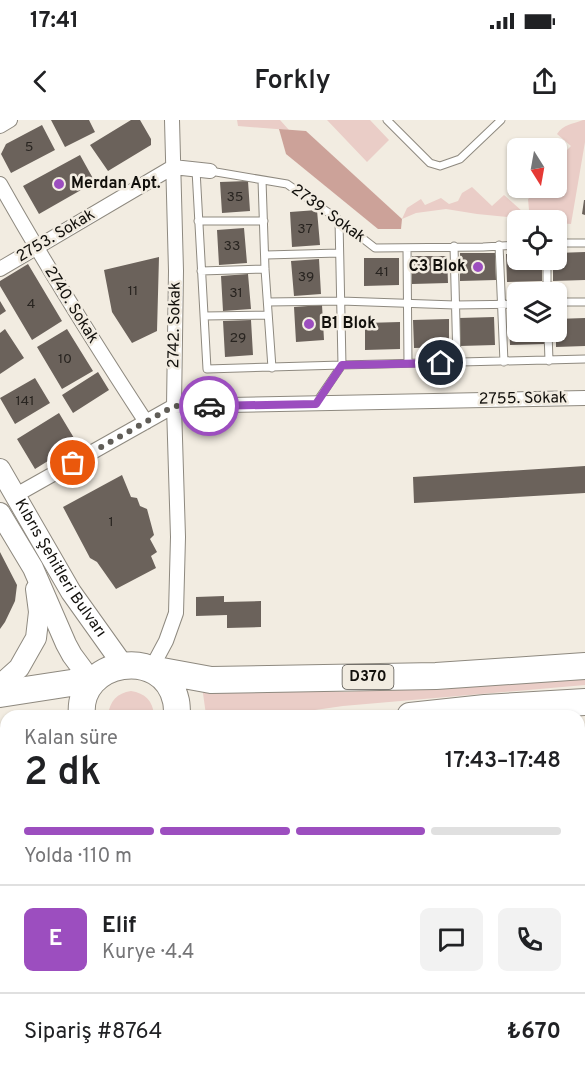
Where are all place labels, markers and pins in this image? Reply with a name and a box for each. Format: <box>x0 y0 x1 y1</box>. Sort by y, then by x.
place label: Merdan Apt. <box>71 174 161 194</box>
marker: Merdan Apt. <box>52 177 66 191</box>
place label: C3 Blok <box>408 257 466 277</box>
marker: C3 Blok <box>471 260 485 274</box>
place label: B1 Blok <box>321 314 376 334</box>
marker: B1 Blok <box>302 317 316 331</box>
pin <box>415 337 466 388</box>
pin <box>47 437 98 488</box>

